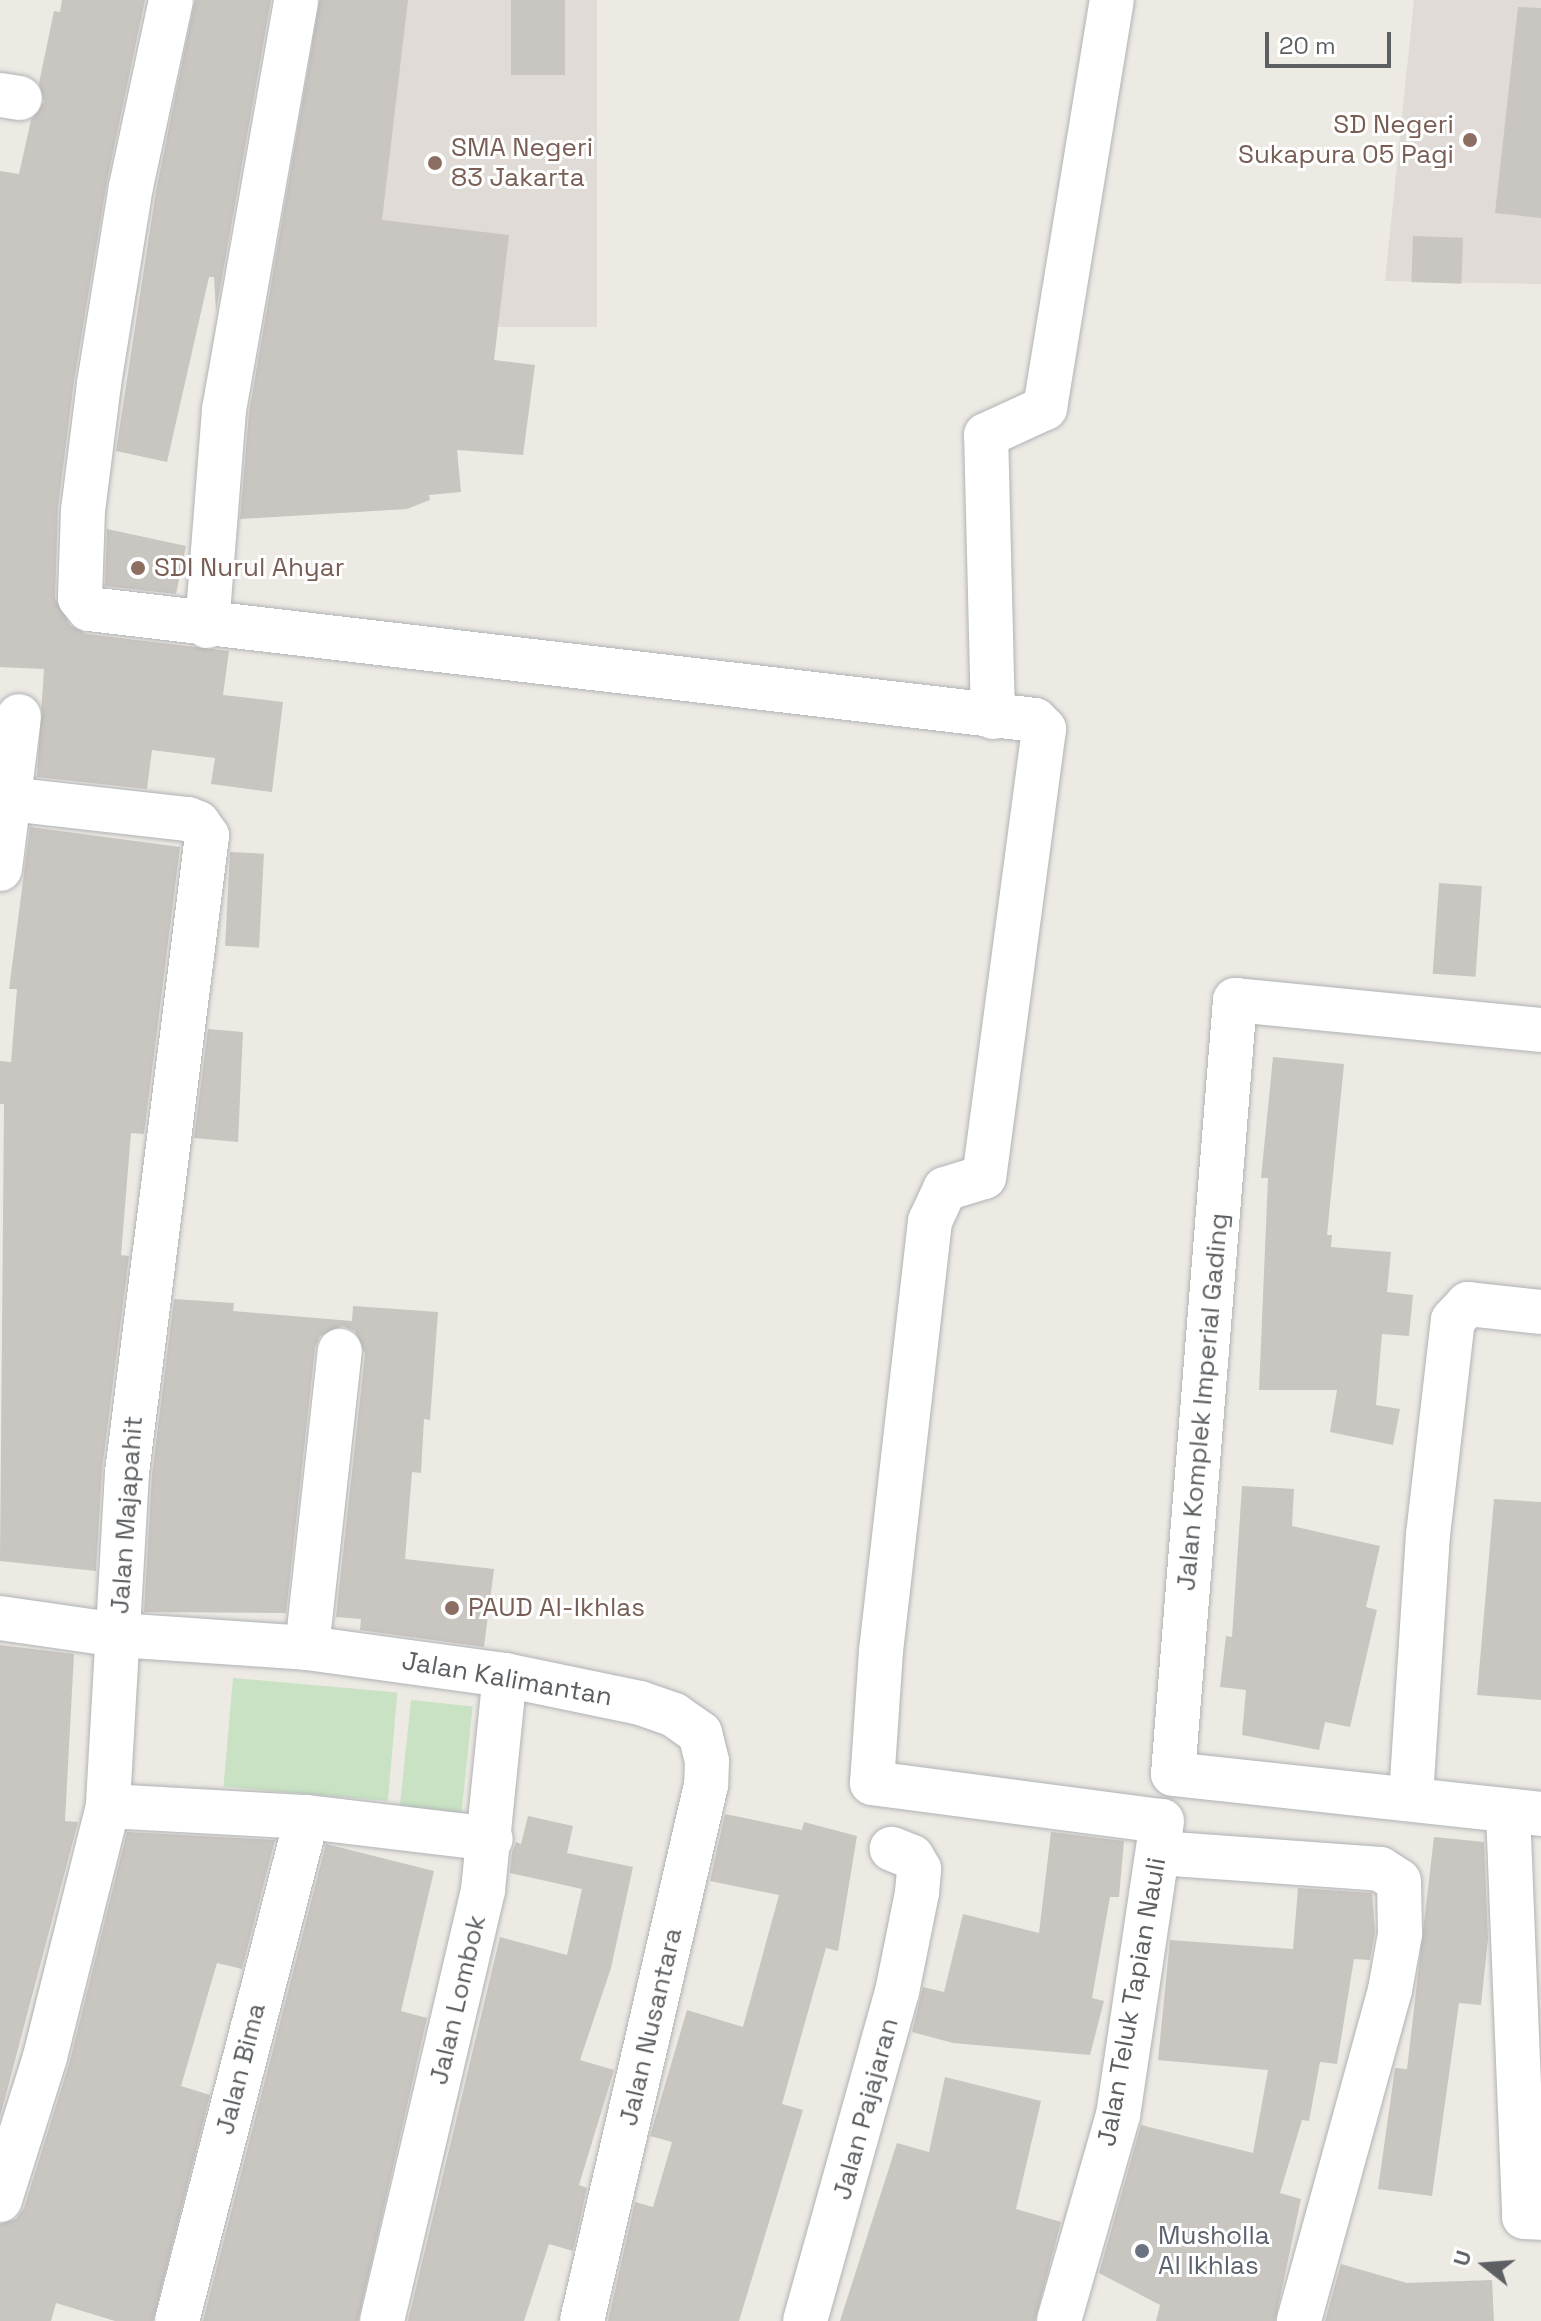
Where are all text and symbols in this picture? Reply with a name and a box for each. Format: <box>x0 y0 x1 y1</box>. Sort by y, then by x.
scale bar <box>1269 16 1395 66</box>
text: 20 m <box>1279 30 1336 61</box>
place label: SD Negeri Sukapura 05 Pagi <box>1238 109 1454 170</box>
marker: SD Negeri Sukapura 05 Pagi <box>1461 131 1479 149</box>
place label: SMA Negeri 83 Jakarta <box>451 132 593 194</box>
marker: SMA Negeri 83 Jakarta <box>426 154 444 172</box>
place label: SDI Nurul Ahyar <box>154 552 345 584</box>
marker: SDI Nurul Ahyar <box>129 559 147 577</box>
street label: Jalan Komplek Imperial Gading <box>1171 1212 1235 1592</box>
street label: Jalan Majapahit <box>105 1415 149 1615</box>
place label: PAUD Al-Ikhlas <box>468 1592 645 1624</box>
marker: PAUD Al-Ikhlas <box>443 1599 461 1617</box>
street label: Jalan Kalimantan <box>399 1645 615 1713</box>
street label: Jalan Teluk Tapian Nauli <box>1091 1855 1173 2149</box>
street label: Jalan Lombok <box>423 1912 493 2088</box>
street label: Jalan Nusantara <box>613 1925 689 2129</box>
street label: Jalan Bima <box>210 2000 272 2138</box>
street label: Jalan Pajajaran <box>827 2015 905 2203</box>
place label: Musholla Al Ikhlas <box>1158 2220 1270 2282</box>
north arrow <box>1445 2225 1525 2305</box>
marker: Musholla Al Ikhlas <box>1133 2242 1151 2260</box>
text: U <box>1446 2247 1478 2269</box>

